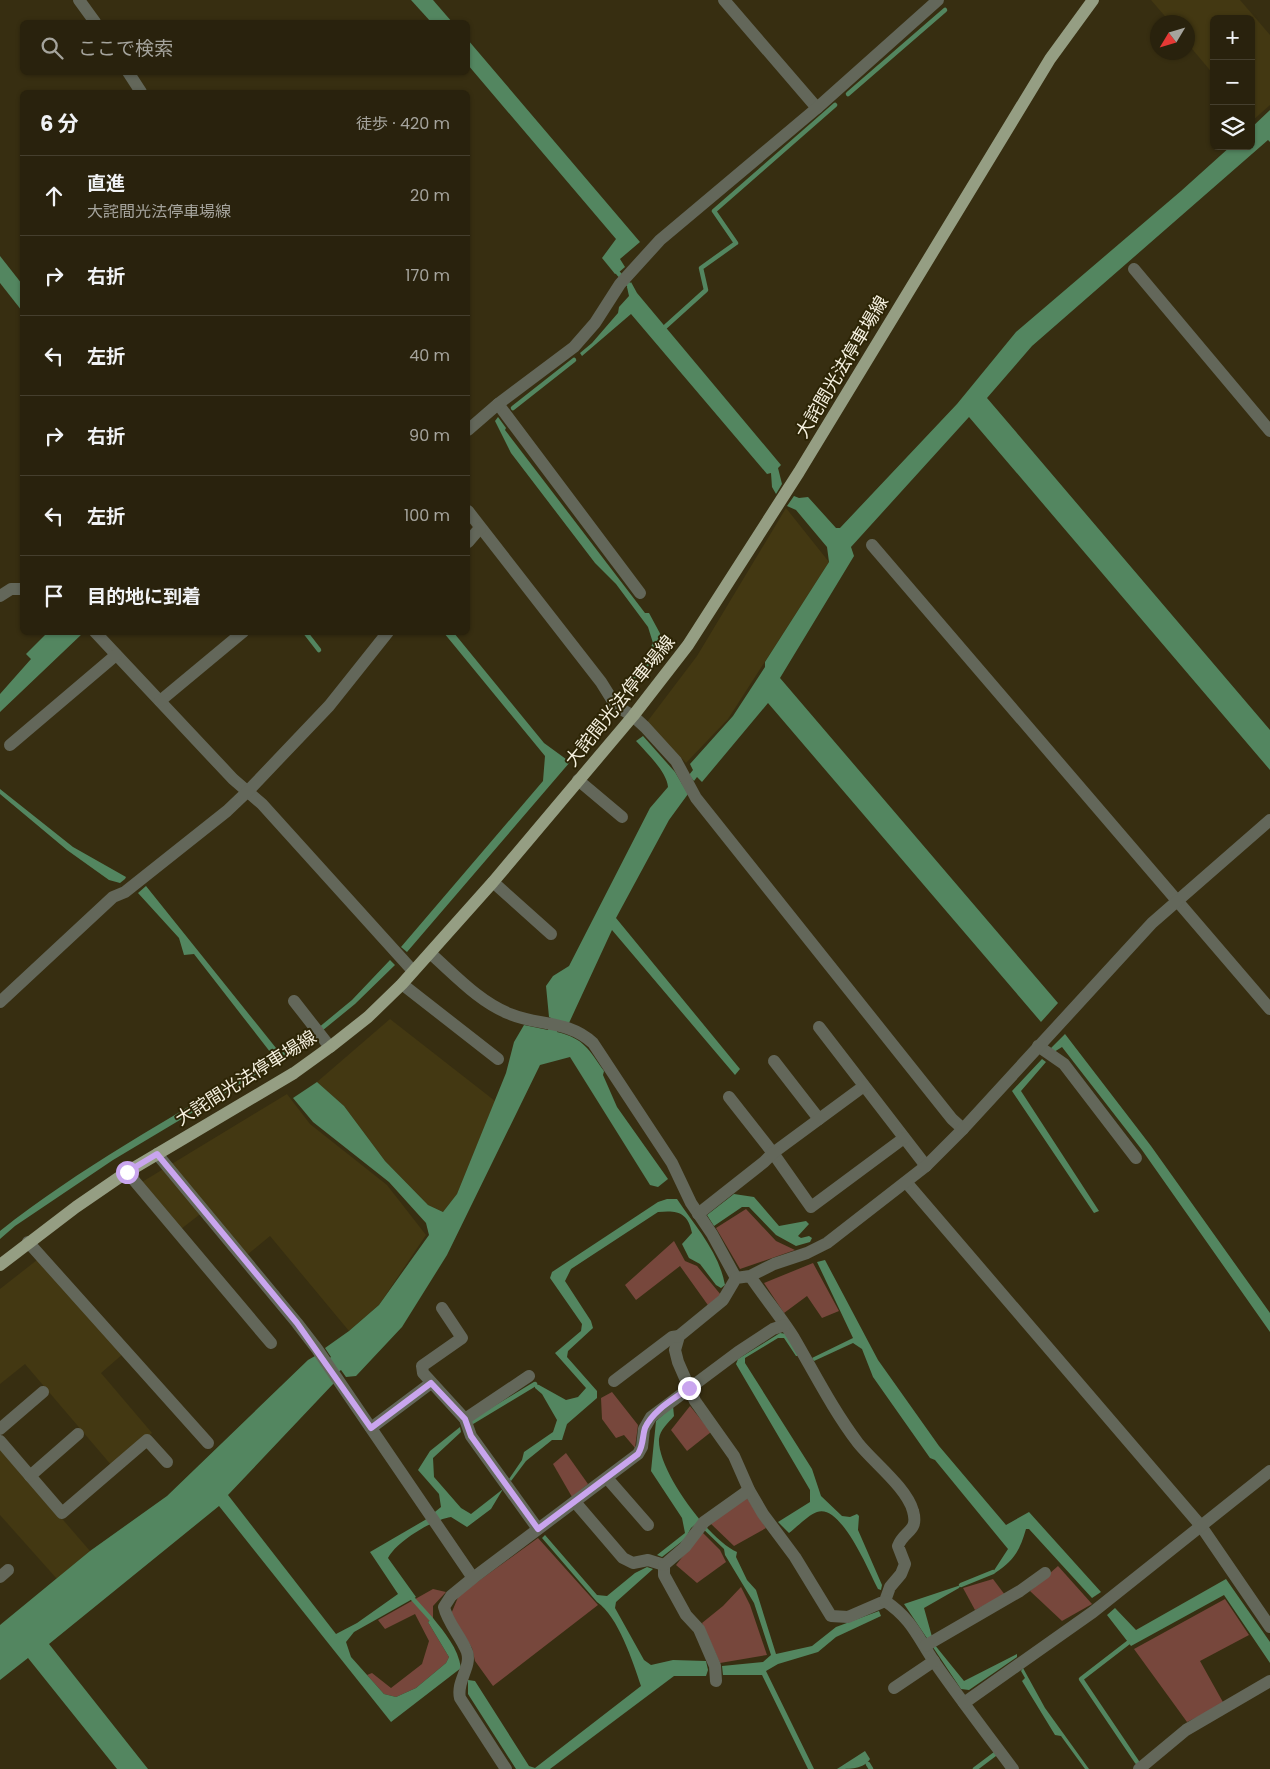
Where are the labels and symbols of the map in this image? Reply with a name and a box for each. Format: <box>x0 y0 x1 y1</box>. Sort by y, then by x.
north arrow <box>1150 15 1195 60</box>
street label: 大詫間光法停車場線 <box>789 291 894 443</box>
street label: 大詫間光法停車場線 <box>559 630 680 772</box>
street label: 大詫間光法停車場線 <box>170 1024 321 1131</box>
route start <box>116 1161 139 1184</box>
route end <box>678 1377 701 1400</box>

